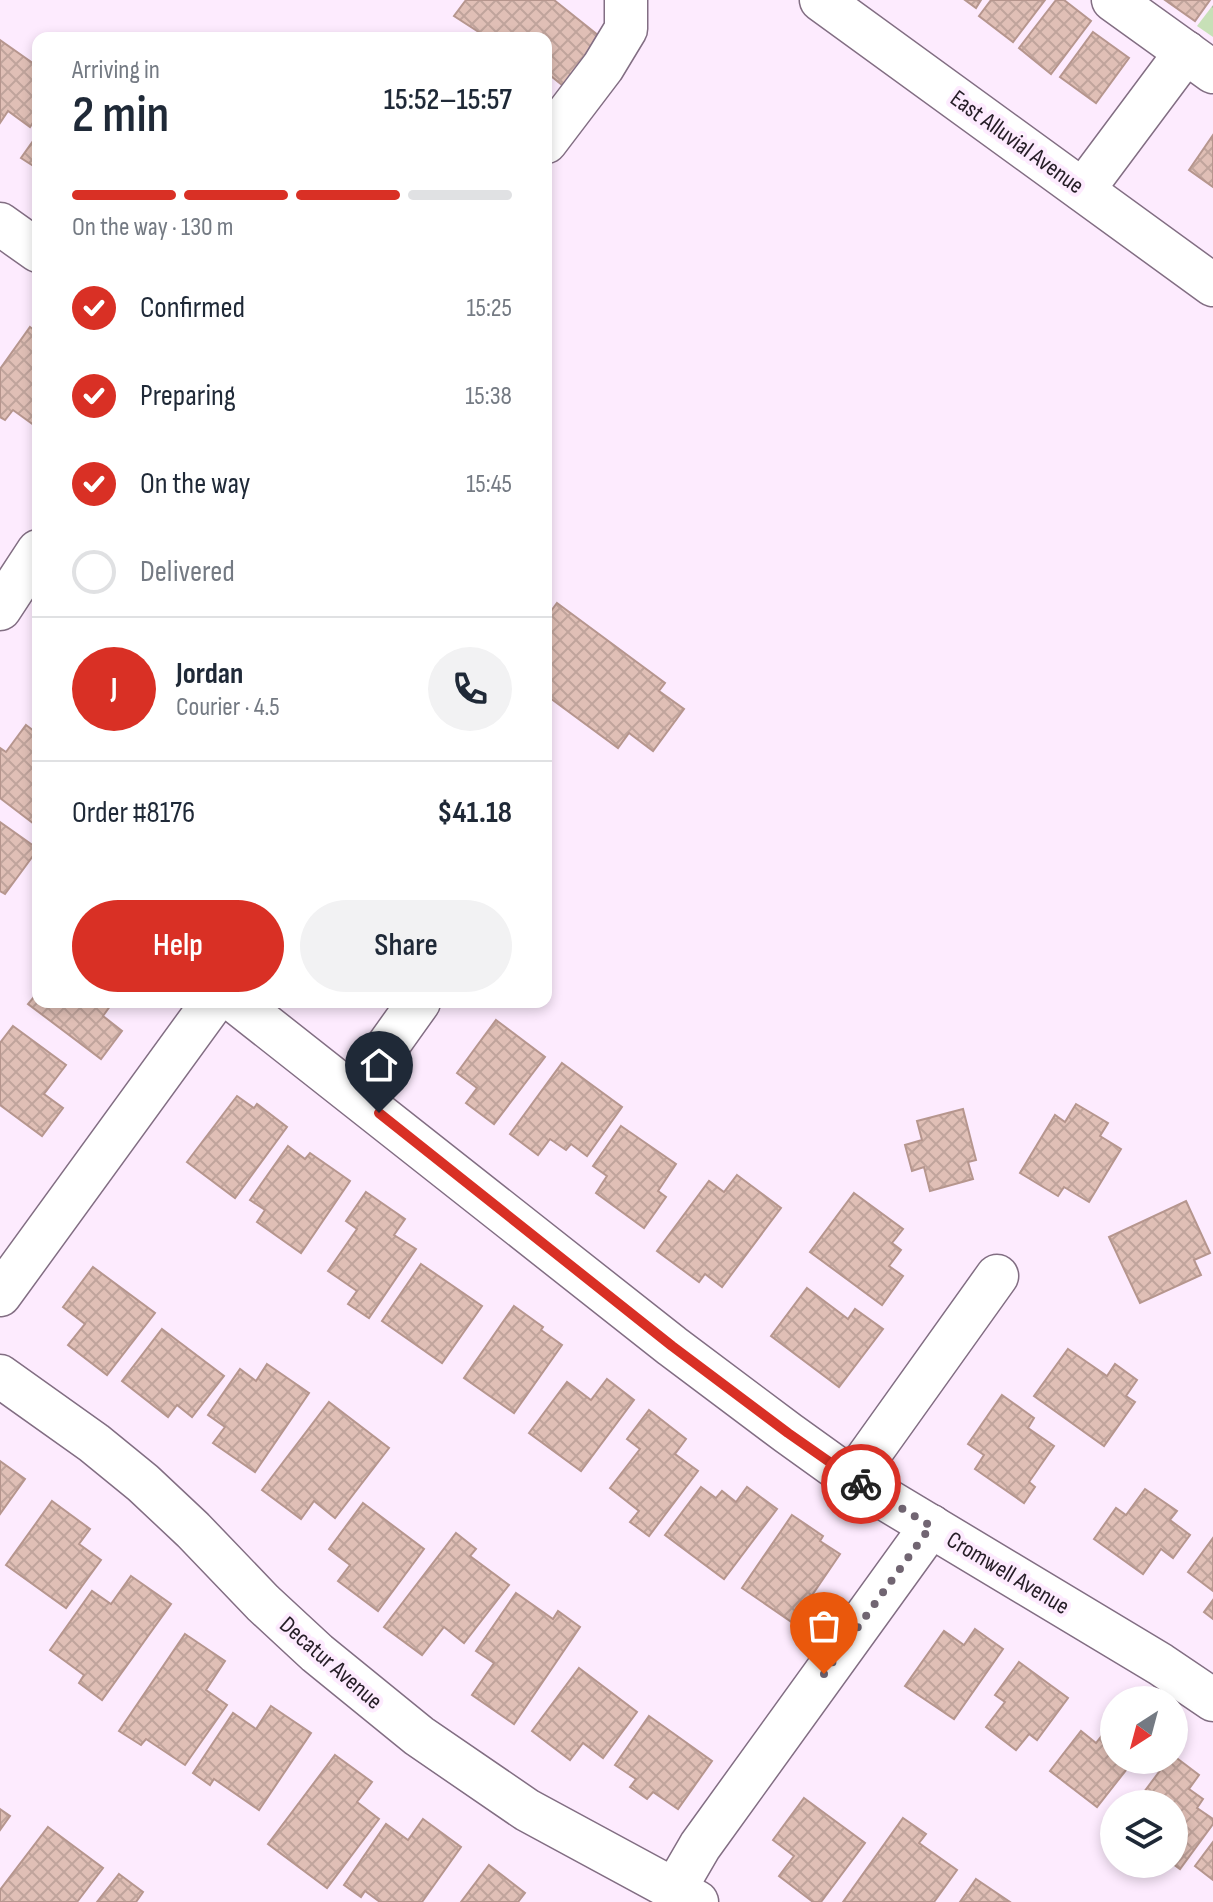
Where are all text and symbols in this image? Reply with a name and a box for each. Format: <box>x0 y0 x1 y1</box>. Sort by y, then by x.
text: Arriving in <box>72 55 160 86</box>
text: 15:52–15:57 <box>384 82 512 118</box>
text: 2 min <box>72 84 169 147</box>
street label: East Alluvial Avenue <box>945 84 1089 200</box>
text: On the way · 130 m <box>72 212 234 243</box>
icon: check <box>72 286 116 330</box>
text: Confirmed <box>140 290 245 326</box>
text: 15:25 <box>466 293 512 324</box>
icon: check <box>72 374 116 418</box>
text: Preparing <box>140 378 236 414</box>
text: 15:38 <box>465 381 512 412</box>
icon: check <box>72 462 116 506</box>
text: On the way <box>140 466 250 502</box>
text: 15:45 <box>466 469 512 500</box>
text: Delivered <box>140 554 235 590</box>
button: phone <box>428 647 512 731</box>
text: Jordan <box>176 656 243 692</box>
text: J <box>111 671 117 707</box>
text: Courier · 4.5 <box>176 692 280 723</box>
text: Order #8176 <box>72 795 195 831</box>
text: $41.18 <box>437 795 512 831</box>
button: Help <box>72 900 284 992</box>
button: Share <box>300 900 512 992</box>
pin <box>345 1031 413 1113</box>
icon: home <box>357 1043 401 1087</box>
courier <box>821 1444 901 1524</box>
icon: bike <box>839 1462 883 1506</box>
street label: Cromwell Avenue <box>941 1525 1075 1621</box>
pin <box>790 1592 858 1674</box>
icon: bag <box>802 1604 846 1648</box>
street label: Decatur Avenue <box>274 1610 388 1716</box>
north arrow <box>1100 1686 1188 1774</box>
map controls <box>1100 1686 1188 1878</box>
button: layers <box>1100 1790 1188 1878</box>

